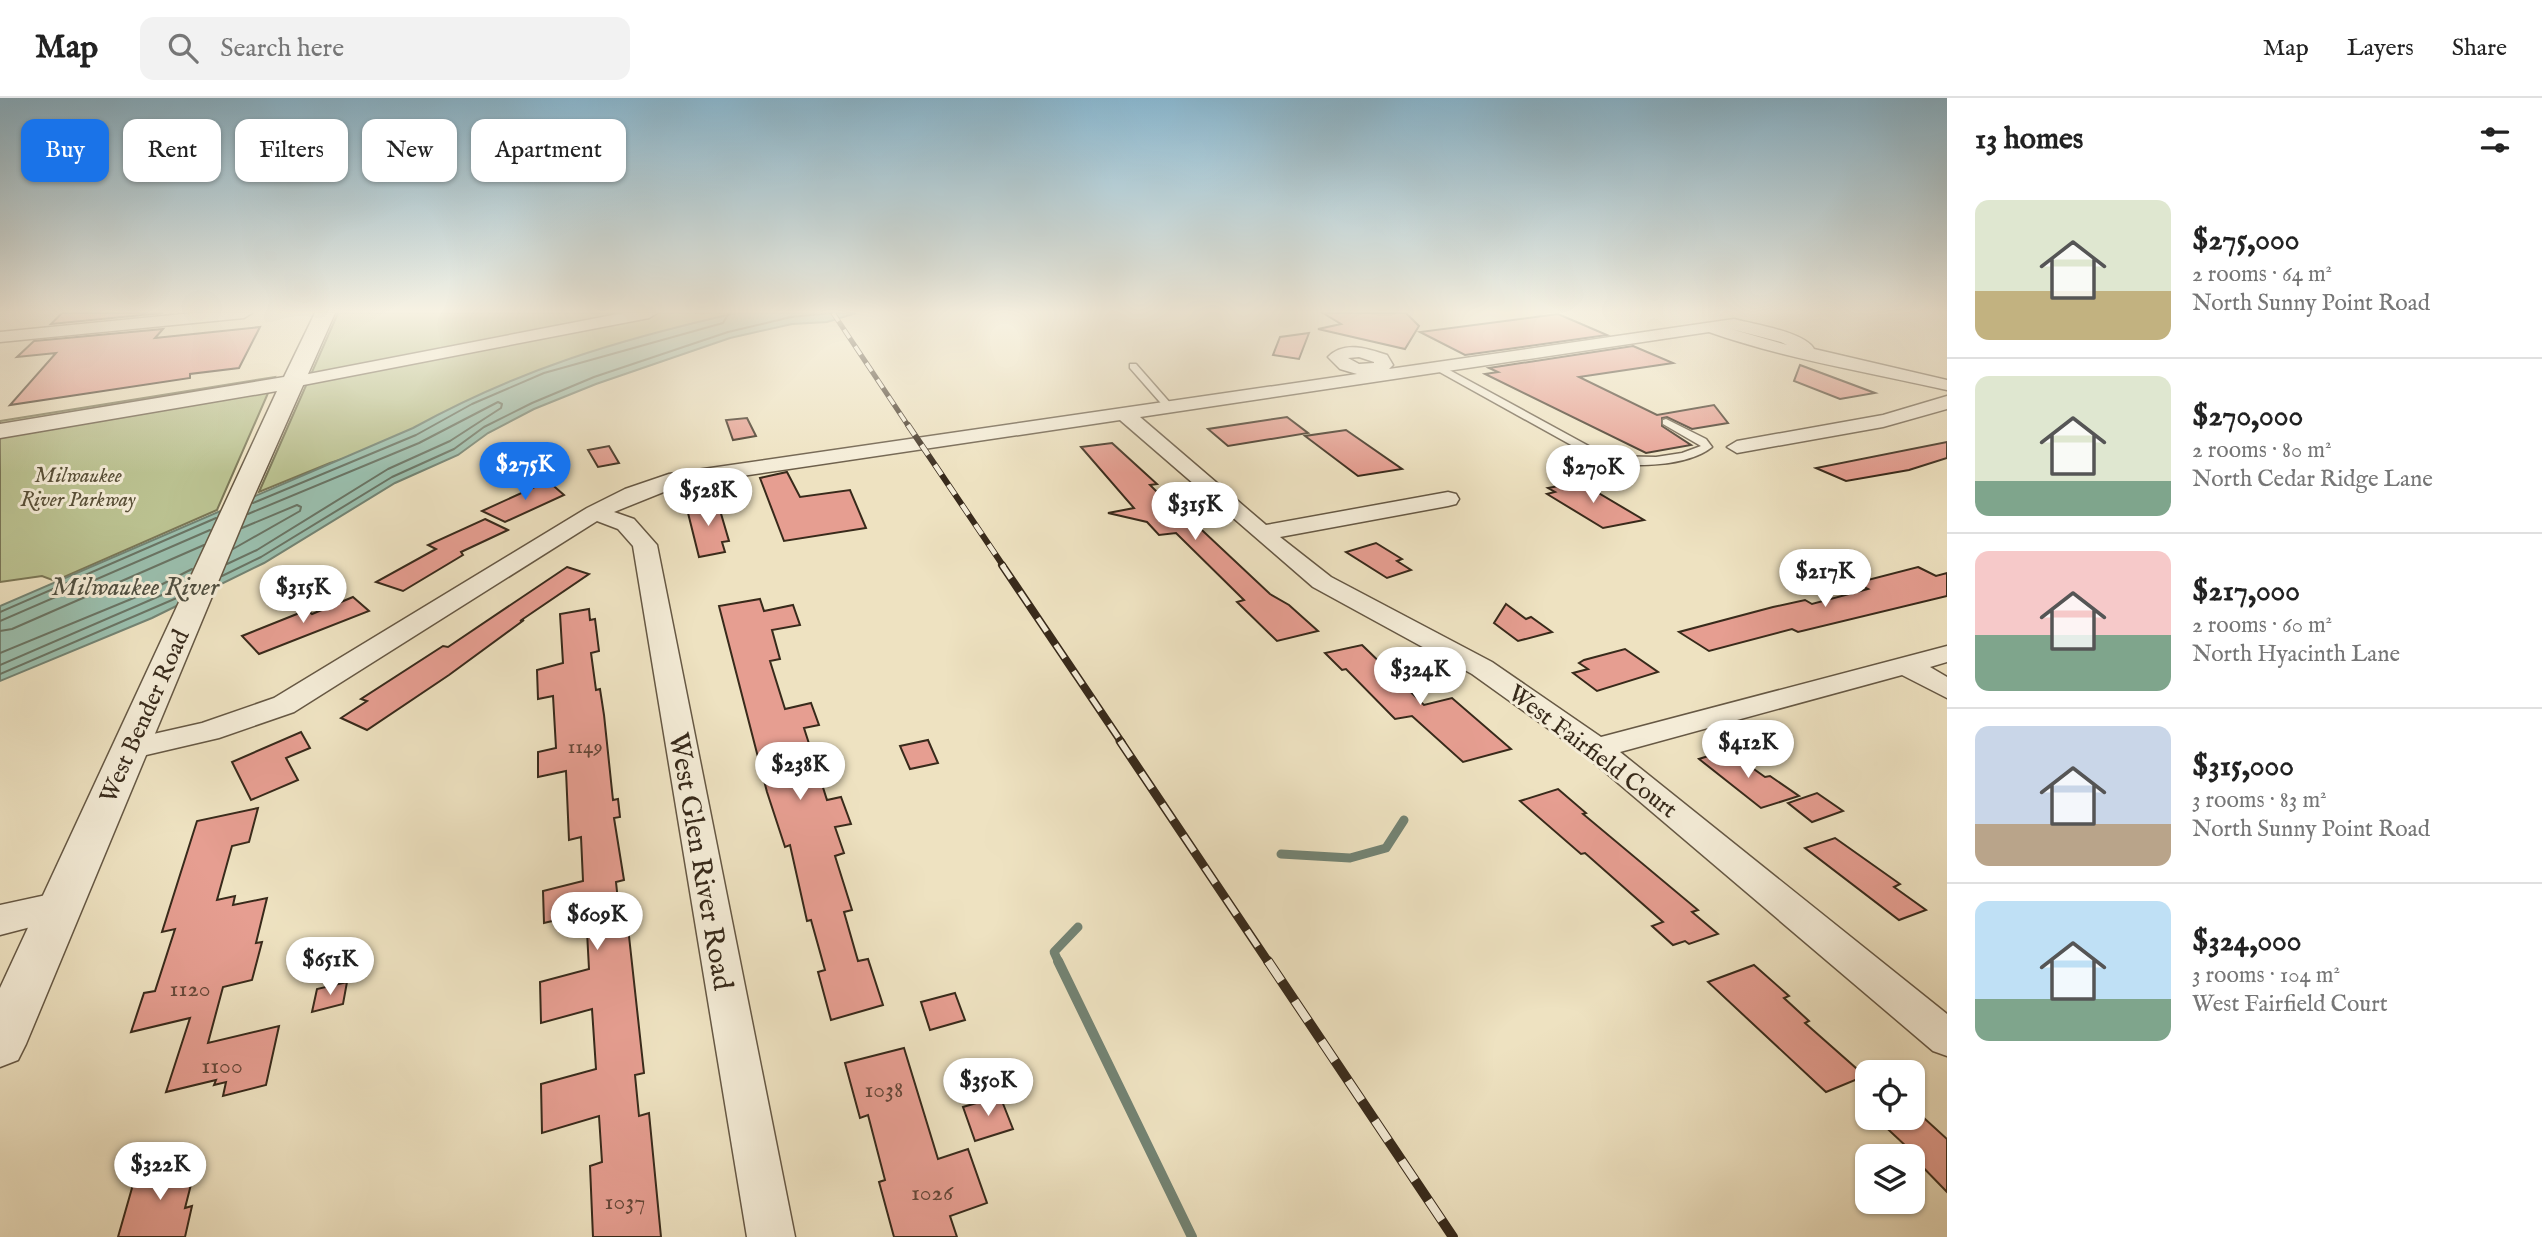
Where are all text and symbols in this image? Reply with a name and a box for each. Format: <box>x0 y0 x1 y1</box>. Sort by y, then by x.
search box <box>140 17 630 80</box>
text: Map <box>35 27 98 69</box>
icon: search <box>164 29 202 67</box>
text: Search here <box>220 32 344 65</box>
text: Map <box>2263 33 2309 64</box>
text: Layers <box>2347 33 2414 64</box>
text: Share <box>2452 33 2507 64</box>
chip: Buy <box>21 119 109 182</box>
chip: Rent <box>123 119 221 182</box>
chip: Filters <box>235 119 348 182</box>
chip: New <box>362 119 457 182</box>
chip: Apartment <box>471 119 626 182</box>
text: 13 homes <box>1975 121 2083 159</box>
icon: filters <box>2476 121 2514 159</box>
text: $275,000 <box>2192 222 2299 260</box>
icon: home <box>2031 228 2115 312</box>
text: 2 rooms · 64 m² <box>2192 260 2332 289</box>
text: North Sunny Point Road <box>2192 289 2430 318</box>
text: $270,000 <box>2192 398 2303 436</box>
icon: home <box>2031 404 2115 488</box>
text: 2 rooms · 80 m² <box>2192 436 2332 465</box>
pin: $275K <box>476 442 574 502</box>
pin: $270K <box>1544 446 1642 505</box>
text: $275K <box>496 450 555 479</box>
text: $270K <box>1562 453 1624 482</box>
park label: Milwaukee River Parkway <box>20 463 136 514</box>
text: North Cedar Ridge Lane <box>2192 465 2433 494</box>
pin: $528K <box>659 468 757 528</box>
text: $528K <box>679 476 737 505</box>
pin: $315K <box>1146 482 1244 542</box>
text: $315K <box>1168 490 1222 519</box>
pin: $217K <box>1776 550 1874 609</box>
text: $217K <box>1795 557 1855 586</box>
pin: $315K <box>254 566 352 625</box>
water label: Milwaukee River <box>51 571 220 604</box>
text: $315K <box>276 573 330 602</box>
text: $217,000 <box>2192 573 2300 611</box>
icon: home <box>2031 579 2115 663</box>
text: 2 rooms · 60 m² <box>2192 611 2332 640</box>
street label: West Bender Road <box>93 625 198 808</box>
text: North Hyacinth Lane <box>2192 640 2400 669</box>
pin: $324K <box>1371 648 1469 707</box>
text: $324K <box>1390 655 1450 684</box>
street label: West Fairfield Court <box>1501 678 1683 826</box>
pin: $412K <box>1699 720 1797 780</box>
text: $412K <box>1718 728 1778 757</box>
street label: West Glen River Road <box>660 730 739 993</box>
house number: 1149 <box>567 734 603 761</box>
pin: $238K <box>751 742 849 802</box>
text: $315,000 <box>2192 748 2294 786</box>
text: $238K <box>771 750 829 779</box>
icon: home <box>2031 754 2115 838</box>
text: 3 rooms · 83 m² <box>2192 786 2327 815</box>
text: North Sunny Point Road <box>2192 815 2430 844</box>
pin: $609K <box>548 892 646 952</box>
text: $609K <box>567 900 627 929</box>
text: $324,000 <box>2192 923 2302 961</box>
icon: home <box>2031 929 2115 1013</box>
pin: $651K <box>281 937 379 997</box>
text: $651K <box>302 945 358 974</box>
text: 3 rooms · 104 m² <box>2192 961 2340 990</box>
house number: 1120 <box>170 974 210 1005</box>
text: West Fairfield Court <box>2192 990 2388 1019</box>
house number: 1100 <box>201 1051 243 1082</box>
pin: $350K <box>939 1058 1037 1118</box>
map controls <box>1855 1060 1925 1214</box>
button: locate <box>1855 1060 1925 1130</box>
text: $350K <box>959 1066 1017 1095</box>
house number: 1038 <box>865 1075 904 1106</box>
pin: $322K <box>111 1142 209 1202</box>
button: layers <box>1855 1144 1925 1214</box>
text: $322K <box>130 1150 190 1179</box>
house number: 1026 <box>911 1178 954 1209</box>
house number: 1037 <box>605 1187 645 1218</box>

